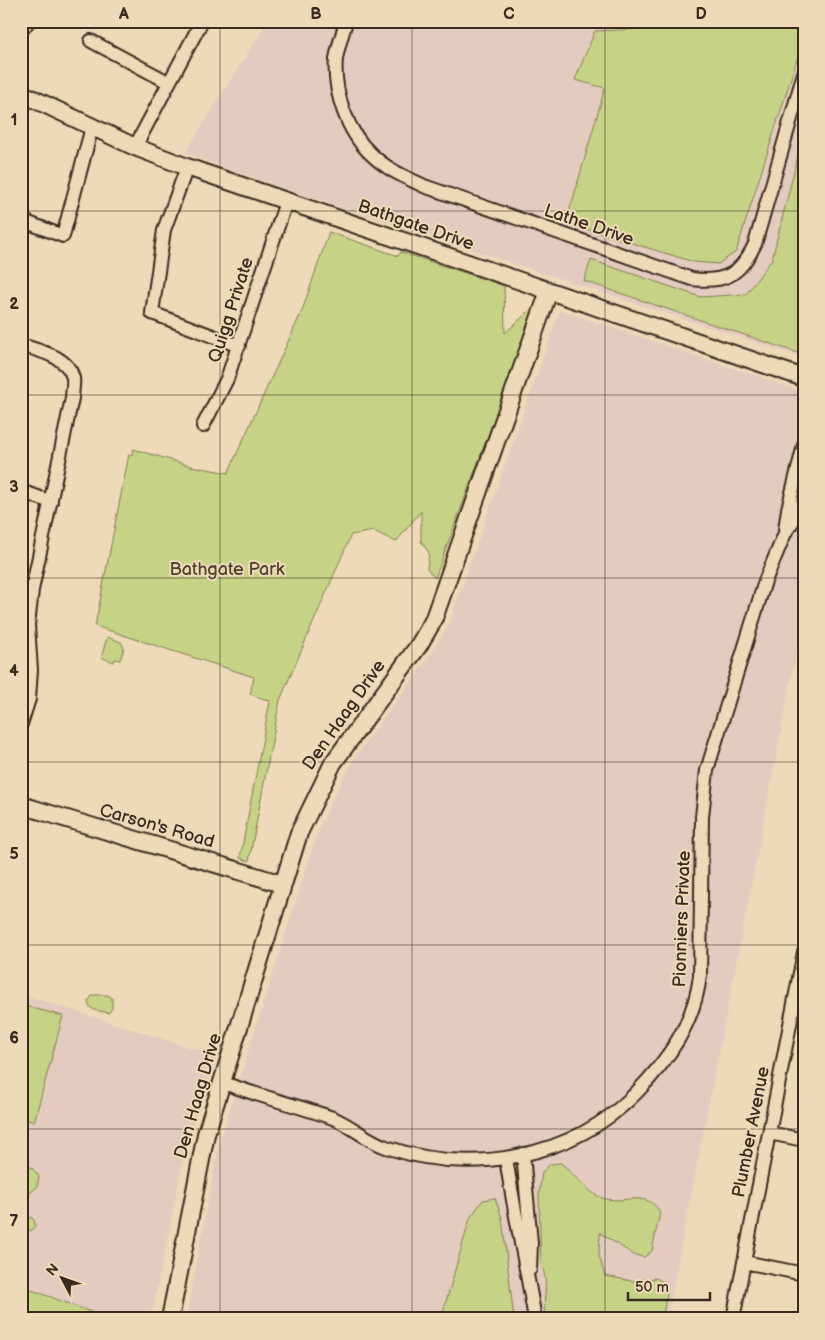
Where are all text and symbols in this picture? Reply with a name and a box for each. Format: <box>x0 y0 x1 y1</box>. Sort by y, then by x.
text: A <box>118 5 129 24</box>
text: B <box>310 5 322 24</box>
text: C <box>503 5 515 24</box>
text: D <box>695 5 707 24</box>
text: 1 <box>11 111 17 130</box>
street label: Bathgate Drive <box>355 195 477 255</box>
street label: Lathe Drive <box>541 200 637 250</box>
street label: Quigg Private <box>204 254 258 365</box>
text: 2 <box>9 295 19 314</box>
text: 3 <box>9 478 19 497</box>
park label: Bathgate Park <box>169 559 285 580</box>
street label: Den Haag Drive <box>298 656 390 774</box>
text: 4 <box>9 662 19 681</box>
street label: Carson's Road <box>97 800 217 852</box>
text: 5 <box>9 845 19 864</box>
street label: Pionniers Private <box>669 850 695 988</box>
text: 6 <box>9 1029 19 1048</box>
street label: Den Haag Drive <box>170 1030 226 1161</box>
street label: Plumber Avenue <box>728 1064 774 1199</box>
text: 7 <box>10 1212 19 1231</box>
north arrow <box>38 1252 88 1302</box>
text: N <box>43 1260 62 1279</box>
scale bar <box>628 1270 710 1302</box>
text: 50 m <box>635 1278 669 1297</box>

